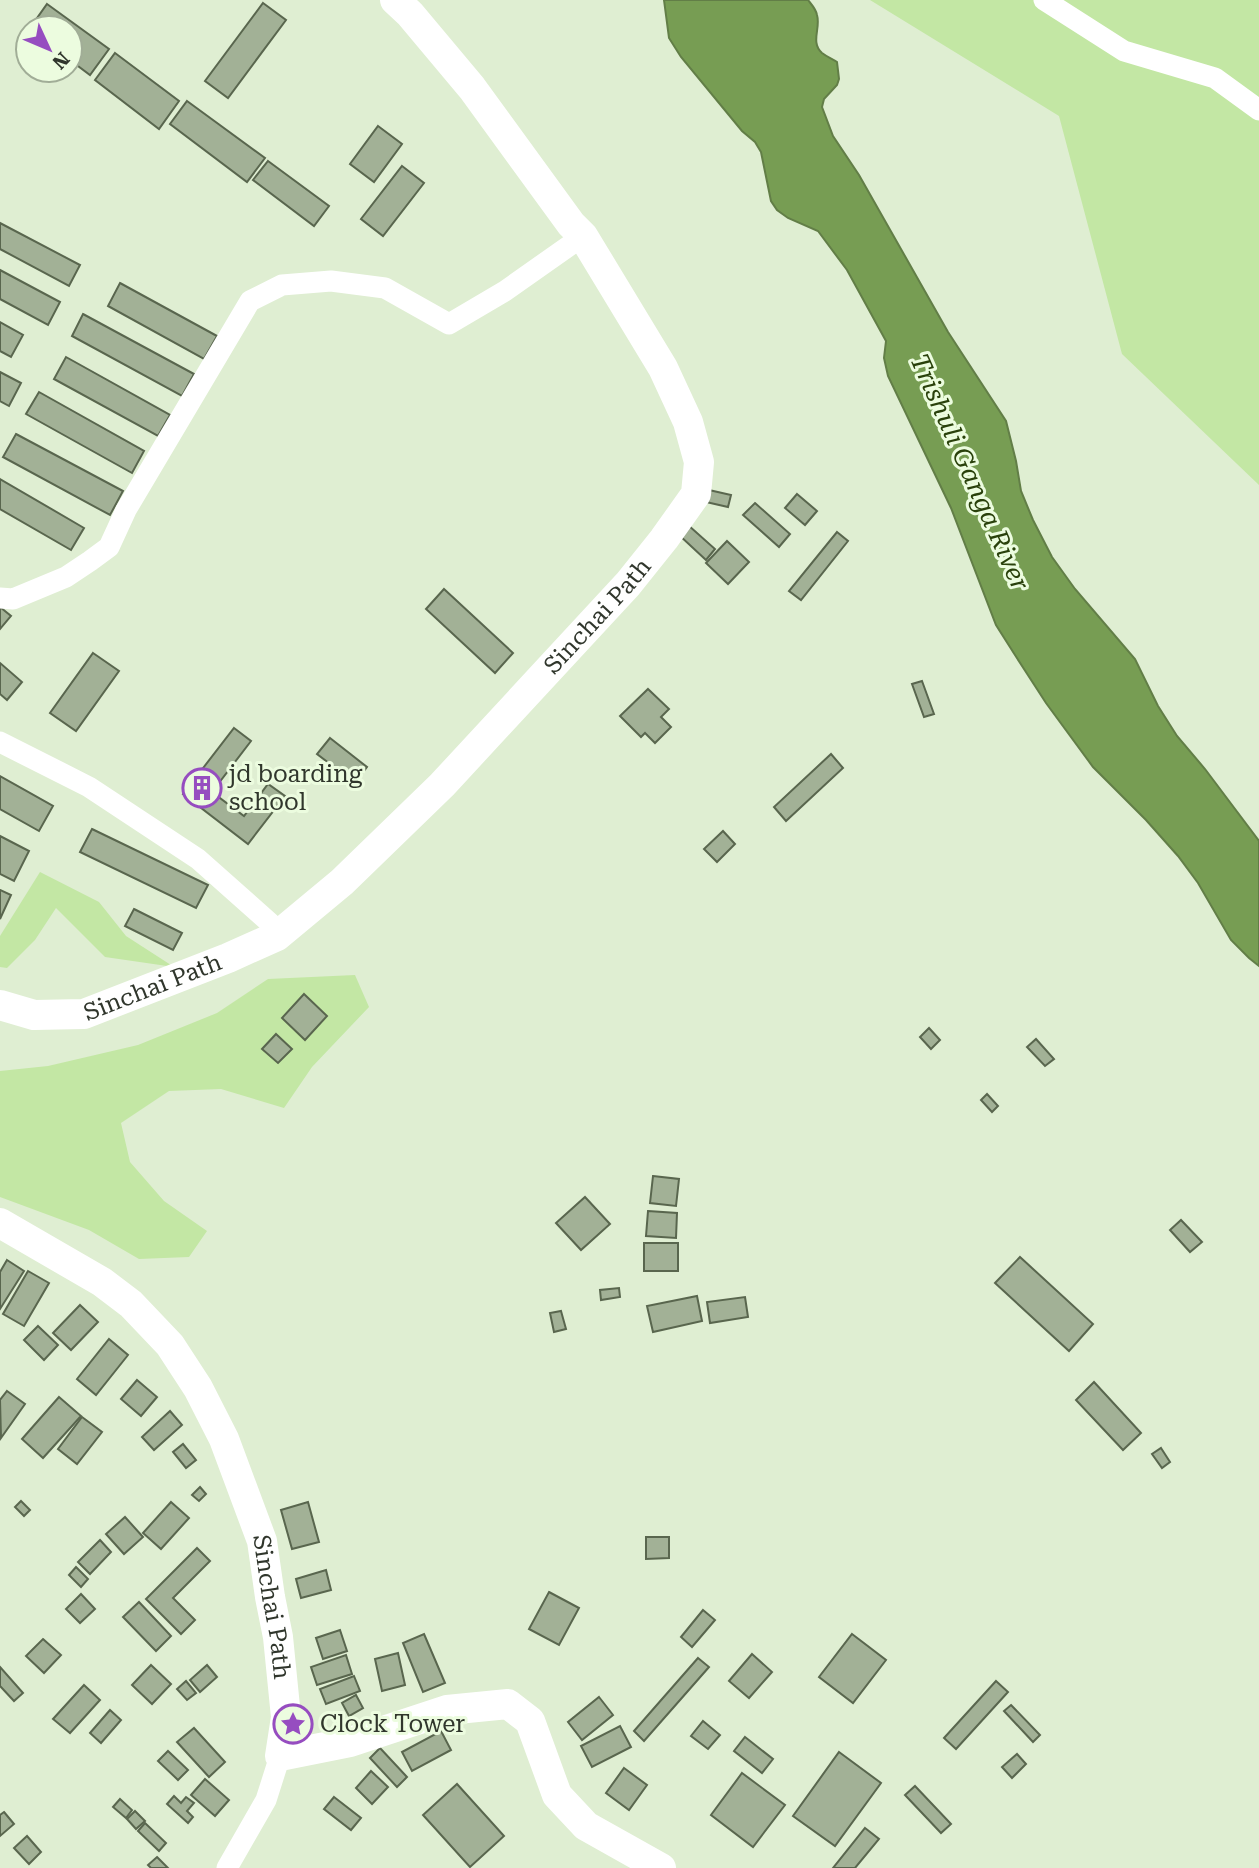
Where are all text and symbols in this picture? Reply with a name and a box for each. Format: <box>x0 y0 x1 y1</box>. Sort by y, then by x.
north arrow <box>14 14 84 84</box>
text: N <box>47 47 74 74</box>
water label: Trishuli Ganga River <box>904 349 1036 595</box>
street label: Sinchai Path <box>538 553 657 680</box>
place label: jd boarding school <box>227 760 363 816</box>
building icon: jd boarding school <box>181 767 223 809</box>
street label: Sinchai Path <box>80 948 226 1027</box>
street label: Sinchai Path <box>247 1533 296 1681</box>
place icon: Clock Tower <box>272 1703 314 1745</box>
place label: Clock Tower <box>320 1710 465 1738</box>

